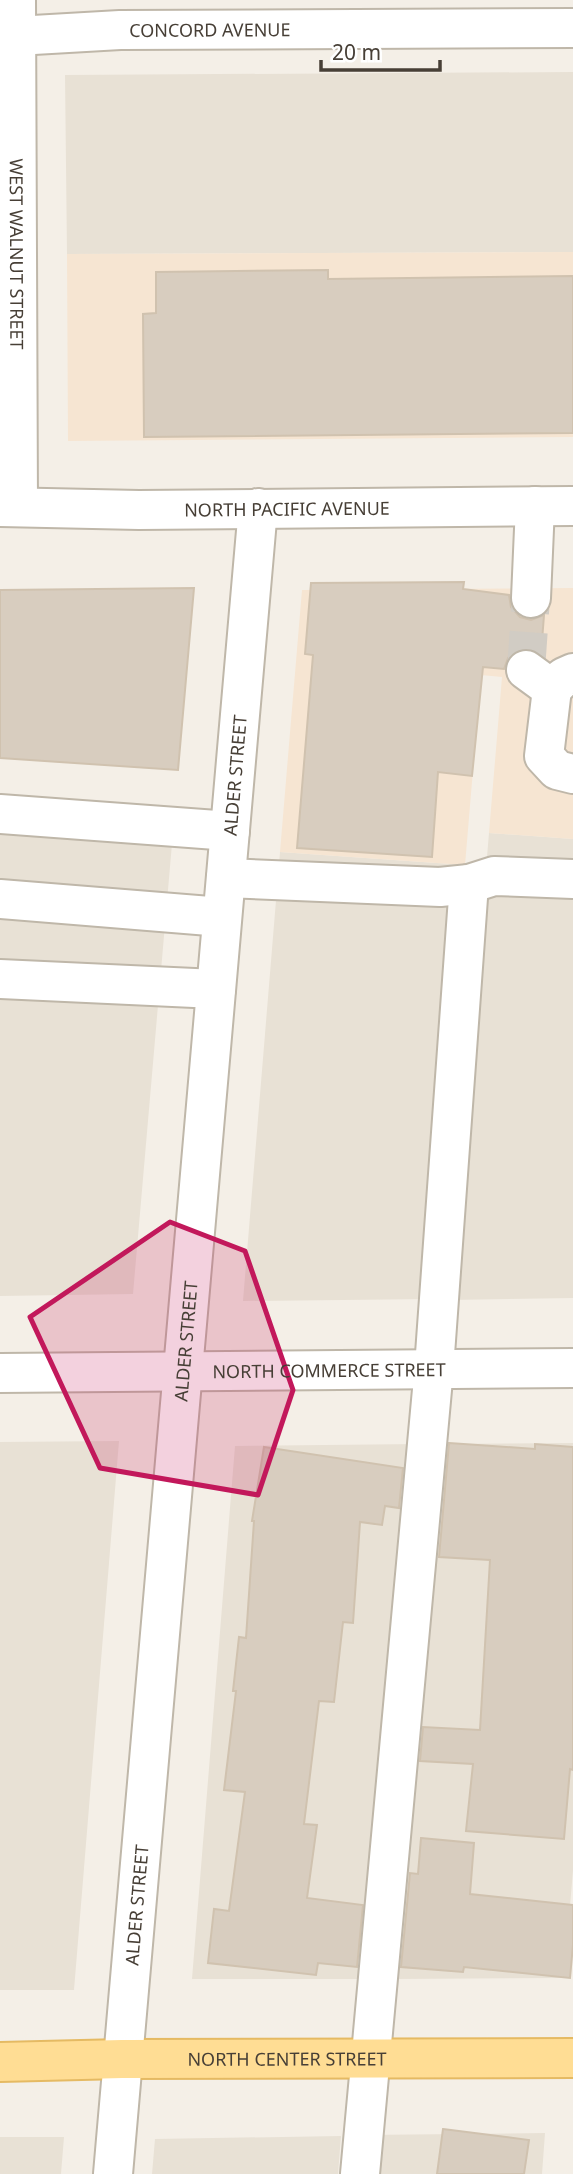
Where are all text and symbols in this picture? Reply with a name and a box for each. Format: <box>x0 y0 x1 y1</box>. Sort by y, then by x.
street label: CONCORD AVENUE <box>129 17 291 42</box>
scale bar <box>321 28 440 72</box>
text: 20 m <box>332 38 381 66</box>
street label: WEST WALNUT STREET <box>5 158 29 350</box>
street label: NORTH PACIFIC AVENUE <box>184 496 390 522</box>
street label: ALDER STREET <box>218 714 252 837</box>
street label: ALDER STREET <box>168 1280 203 1403</box>
street label: NORTH COMMERCE STREET <box>212 1357 446 1383</box>
street label: ALDER STREET <box>119 1844 154 1966</box>
street label: NORTH CENTER STREET <box>187 2046 387 2071</box>

